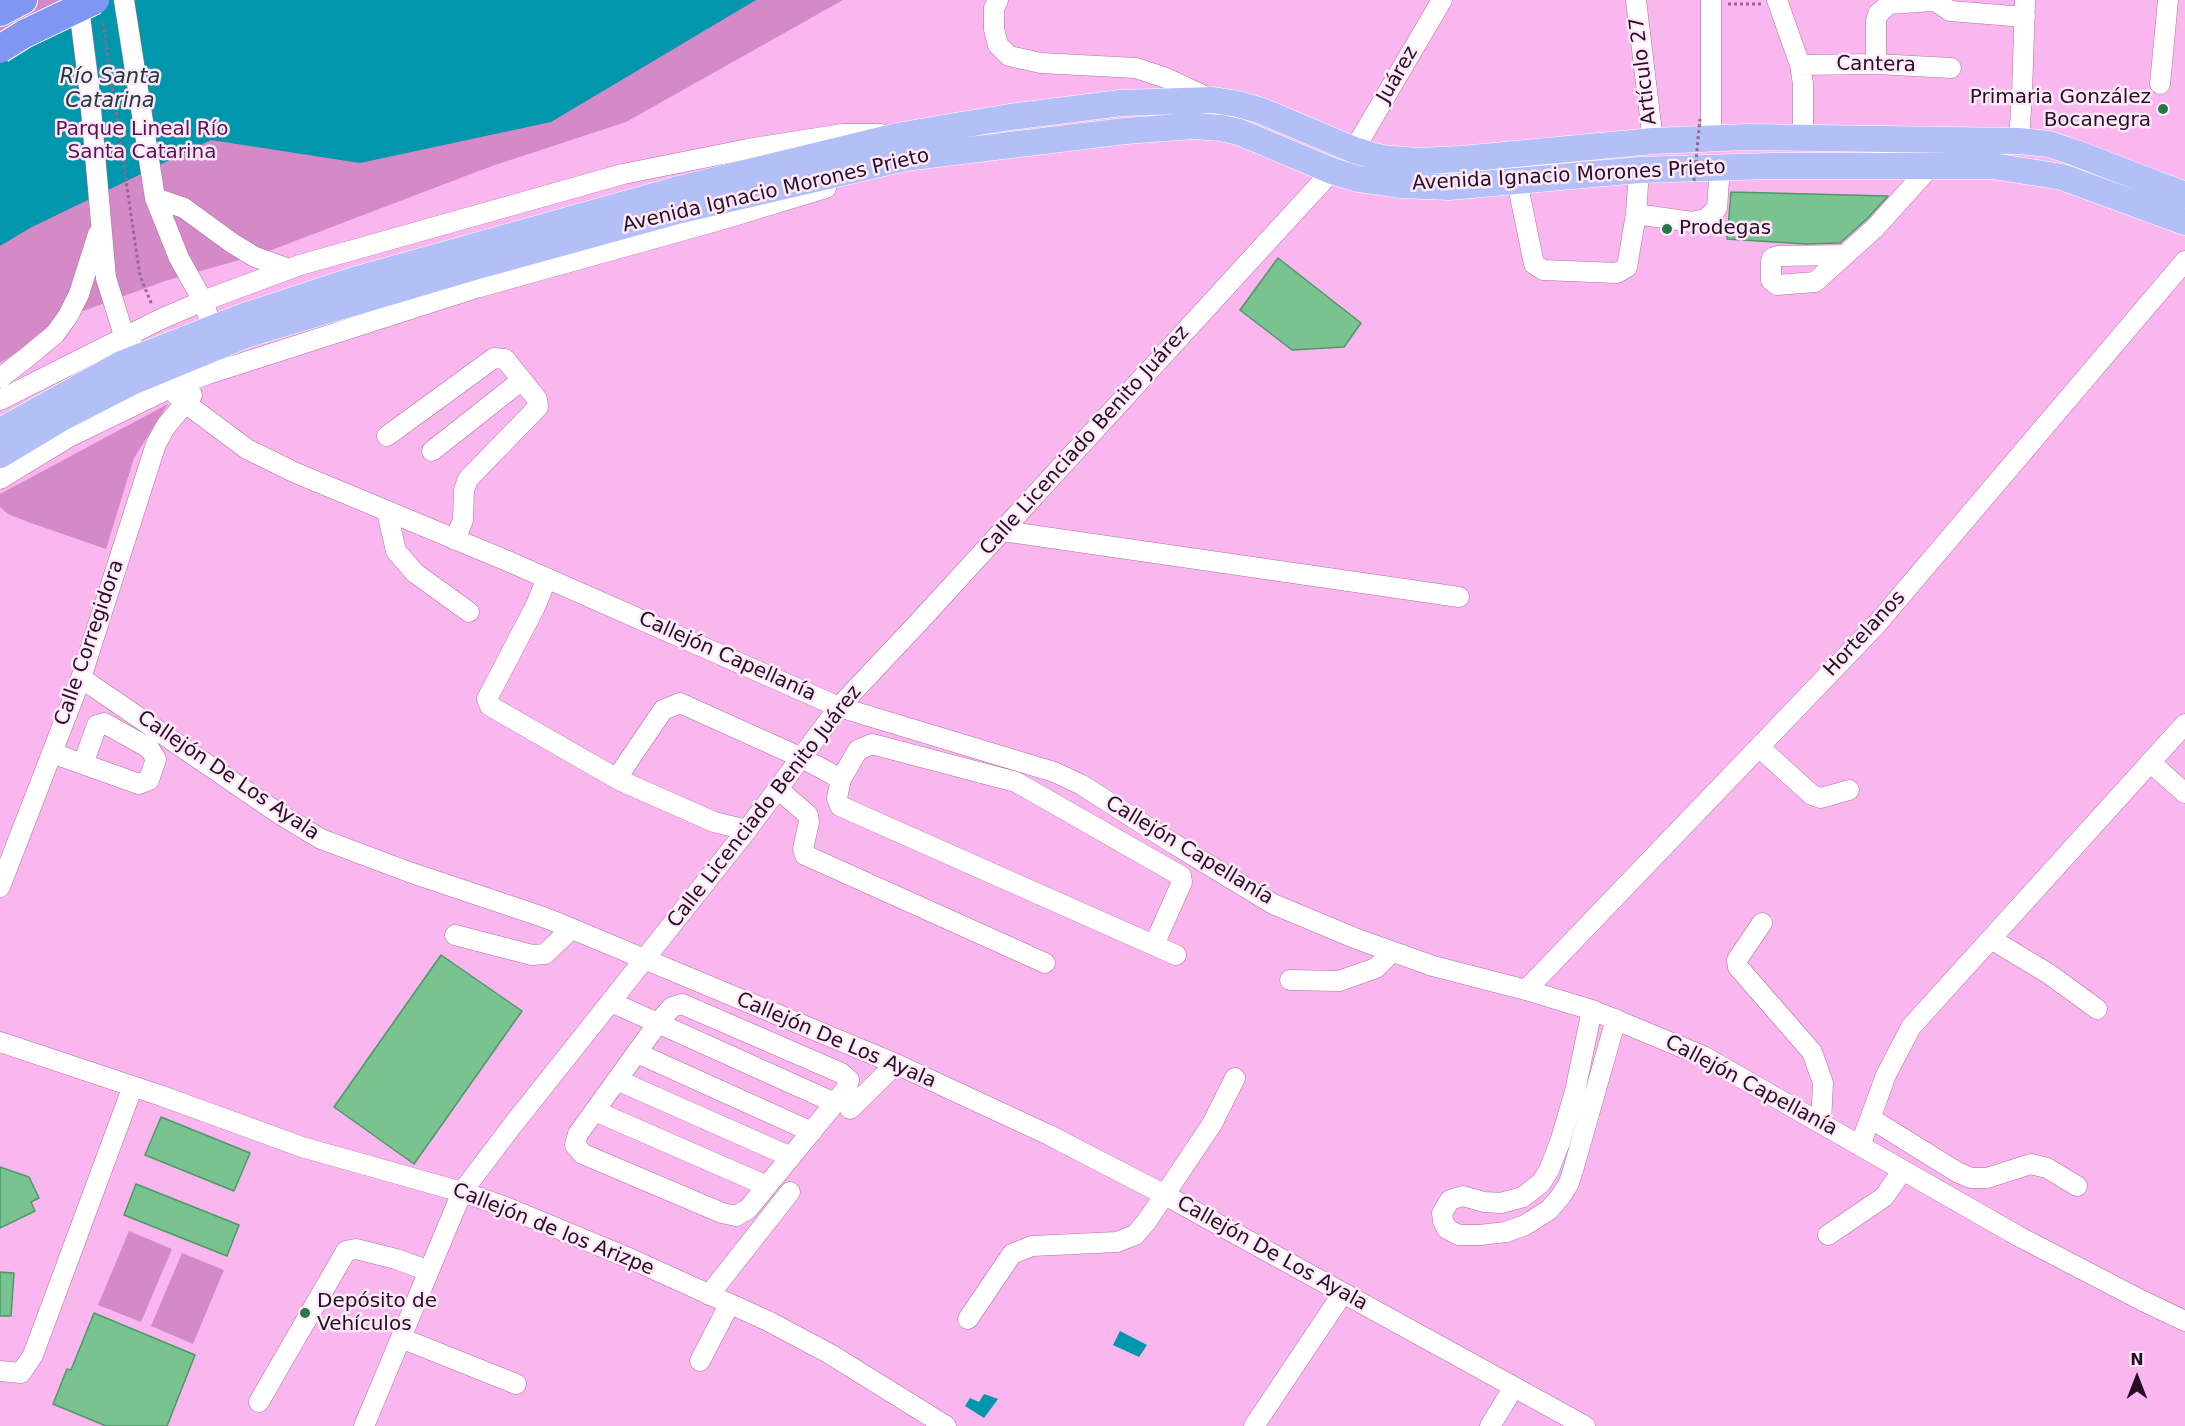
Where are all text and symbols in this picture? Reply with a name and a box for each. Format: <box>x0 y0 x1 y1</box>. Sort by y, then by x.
street label: Artículo 27 <box>1625 16 1663 126</box>
street label: Juárez <box>1372 42 1424 108</box>
street label: Cantera <box>1836 52 1916 78</box>
water label: Río Santa Catarina <box>60 65 160 115</box>
place label: Primaria González Bocanegra <box>1970 86 2151 133</box>
marker: Primaria González Bocanegra <box>2156 102 2170 116</box>
park label: Parque Lineal Río Santa Catarina <box>56 118 228 165</box>
street label: Avenida Ignacio Morones Prieto <box>620 144 932 238</box>
street label: Avenida Ignacio Morones Prieto <box>1412 156 1726 196</box>
place label: Prodegas <box>1679 217 1771 241</box>
marker: Prodegas <box>1660 222 1674 236</box>
street label: Calle Licenciado Benito Juárez <box>975 321 1195 561</box>
street label: Calle Corregidora <box>50 557 130 729</box>
street label: Hortelanos <box>1819 586 1911 682</box>
street label: Callejón Capellanía <box>635 607 819 707</box>
street label: Calle Licenciado Benito Juárez <box>663 681 867 933</box>
street label: Callejón De Los Ayala <box>132 706 324 846</box>
street label: Callejón Capellanía <box>1101 791 1277 911</box>
street label: Callejón De Los Ayala <box>733 988 939 1094</box>
street label: Callejón Capellanía <box>1661 1030 1841 1142</box>
street label: Callejón de los Arizpe <box>449 1179 657 1281</box>
street label: Callejón De Los Ayala <box>1172 1191 1372 1317</box>
place label: Depósito de Vehículos <box>317 1290 437 1337</box>
marker: Depósito de Vehículos <box>298 1306 312 1320</box>
north arrow <box>2107 1348 2167 1408</box>
text: N <box>2130 1350 2144 1369</box>

